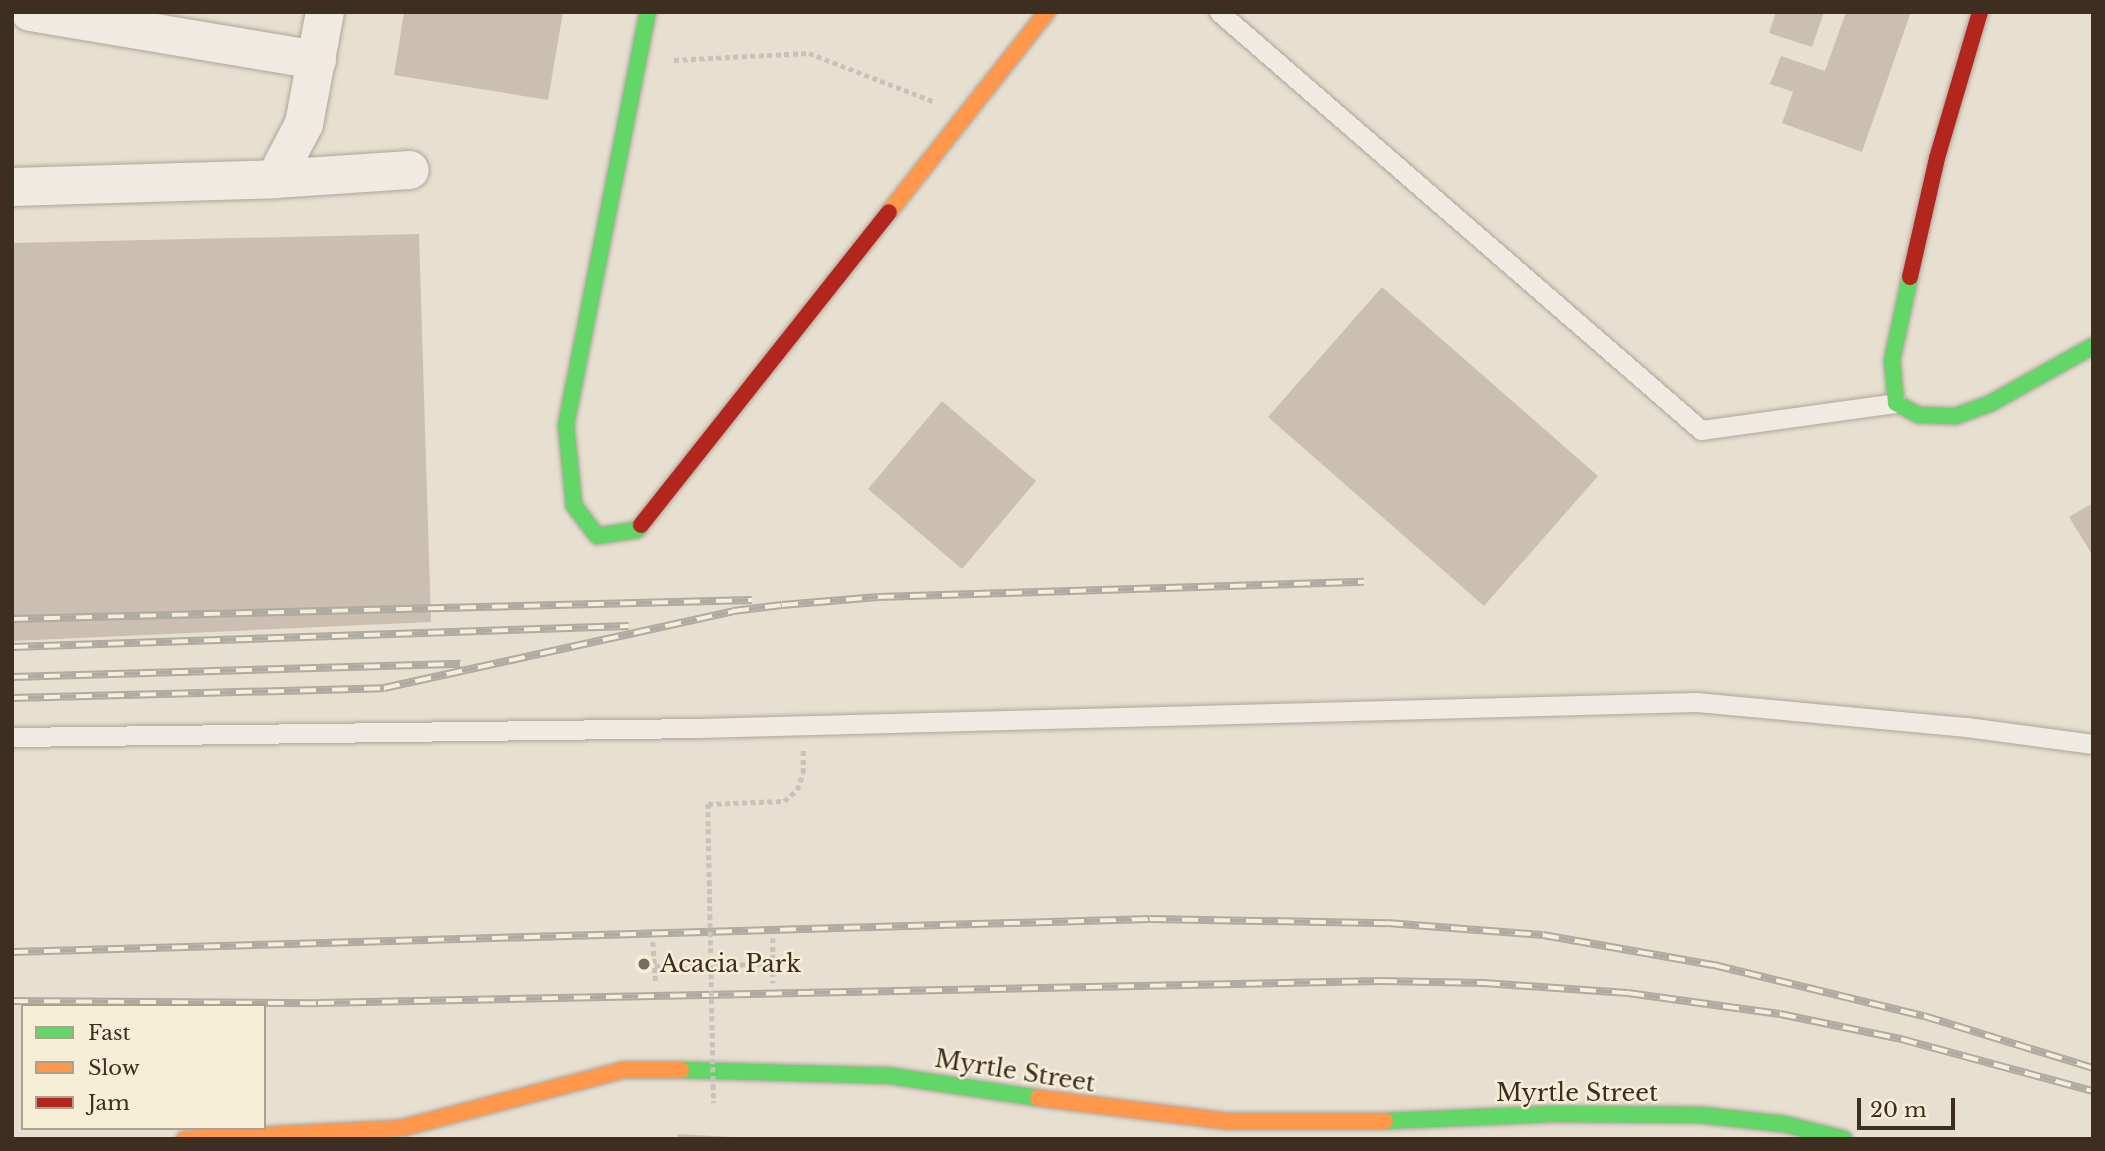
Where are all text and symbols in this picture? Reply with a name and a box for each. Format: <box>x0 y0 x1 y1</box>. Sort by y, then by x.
place label: Acacia Park <box>660 950 801 978</box>
marker: Acacia Park <box>634 954 654 974</box>
legend <box>21 1004 266 1130</box>
text: Fast <box>88 1020 130 1046</box>
street label: Myrtle Street <box>933 1044 1097 1098</box>
text: Slow <box>88 1055 140 1081</box>
street label: Myrtle Street <box>1496 1079 1658 1107</box>
scale bar <box>1860 1084 1958 1128</box>
text: Jam <box>88 1090 130 1116</box>
text: 20 m <box>1870 1097 1927 1123</box>

